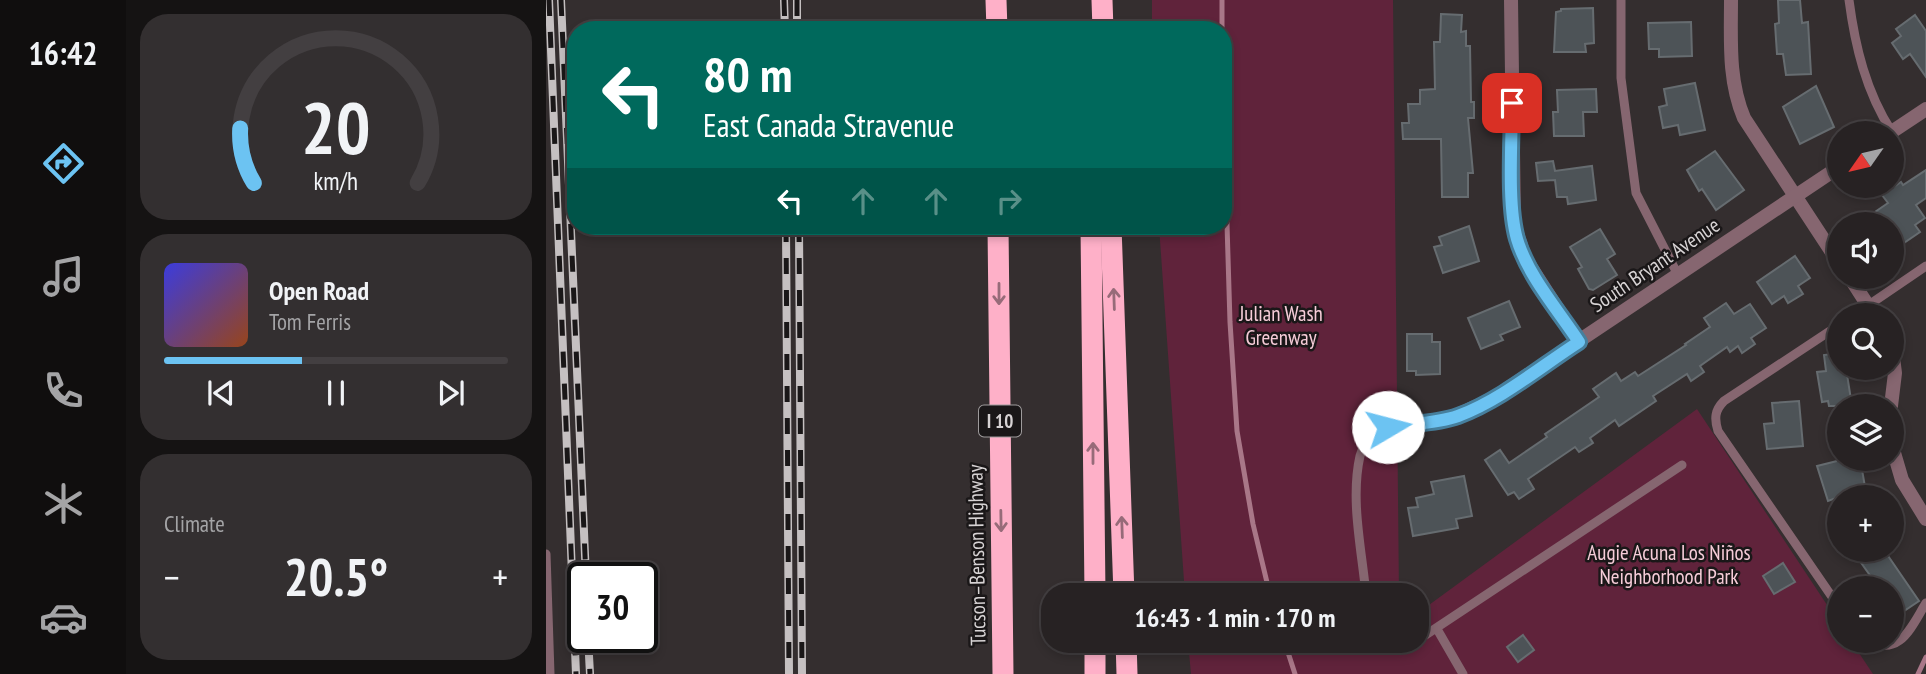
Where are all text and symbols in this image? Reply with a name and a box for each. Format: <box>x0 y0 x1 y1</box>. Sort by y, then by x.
text: 16:42 <box>28 32 98 74</box>
text: 80 m <box>703 42 792 106</box>
icon: left <box>588 49 679 140</box>
pin <box>1482 73 1542 133</box>
text: 20 <box>301 79 371 173</box>
icon: arrive <box>1493 84 1531 122</box>
text: East Canada Stravenue <box>703 104 954 146</box>
north arrow <box>1827 121 1904 198</box>
map controls <box>1827 121 1904 653</box>
icon: directions <box>39 139 88 188</box>
text: km/h <box>314 165 358 197</box>
icon: left <box>771 182 809 220</box>
icon: ahead <box>844 182 882 220</box>
icon: ahead <box>917 182 955 220</box>
icon: right <box>990 182 1028 220</box>
street label: South Bryant Avenue <box>1585 211 1725 318</box>
button: sound <box>1827 212 1904 289</box>
icon: music <box>39 252 88 301</box>
text: Open Road <box>269 274 369 307</box>
one-way arrow <box>992 282 1006 305</box>
one-way arrow <box>1107 288 1121 311</box>
park label: Julian Wash Greenway <box>1238 300 1323 351</box>
button: search <box>1827 303 1904 380</box>
text: Tom Ferris <box>269 307 351 336</box>
icon: phone <box>39 366 88 415</box>
icon: previous <box>202 374 240 412</box>
icon: pause <box>317 374 355 412</box>
icon: next <box>432 374 470 412</box>
position arrow <box>1351 390 1425 464</box>
button: layers <box>1827 394 1904 471</box>
road number: I 10 <box>979 406 1021 436</box>
one-way arrow <box>1087 442 1100 465</box>
street label: Tucson–Benson Highway <box>961 464 992 646</box>
icon: climate <box>39 479 88 528</box>
button: + <box>1827 485 1904 562</box>
text: Climate <box>164 509 225 538</box>
one-way arrow <box>995 510 1008 533</box>
one-way arrow <box>1115 516 1129 539</box>
park label: Augie Acuna Los Niños Neighborhood Park <box>1587 539 1751 590</box>
text: 20.5° <box>284 543 388 610</box>
text: − <box>164 552 180 601</box>
text: + <box>492 552 508 601</box>
speed limit sign: 30 <box>567 562 658 653</box>
button: − <box>1827 576 1904 653</box>
icon: car <box>39 593 88 642</box>
text: 16:43 · 1 min · 170 m <box>1135 601 1335 634</box>

